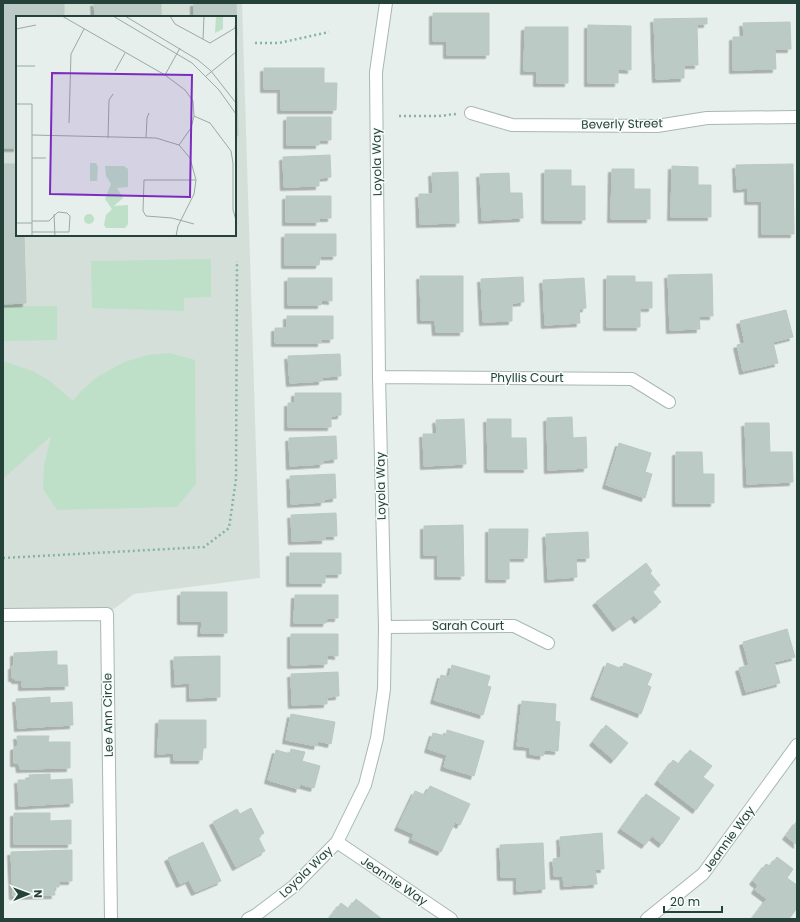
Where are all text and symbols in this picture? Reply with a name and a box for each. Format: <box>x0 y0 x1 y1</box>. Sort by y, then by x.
inset map <box>16 16 236 236</box>
street label: Beverly Street <box>581 114 663 133</box>
street label: Loyola Way <box>367 128 386 196</box>
street label: Phyllis Court <box>490 369 564 386</box>
street label: Loyola Way <box>371 452 390 520</box>
street label: Sarah Court <box>432 617 504 634</box>
street label: Lee Ann Circle <box>98 673 117 757</box>
street label: Jeannie Way <box>699 802 758 875</box>
street label: Loyola Way <box>275 842 336 901</box>
street label: Jeannie Way <box>357 852 431 909</box>
north arrow <box>8 874 48 914</box>
scale bar <box>664 888 722 914</box>
text: N <box>30 890 46 898</box>
text: 20 m <box>670 893 700 910</box>

